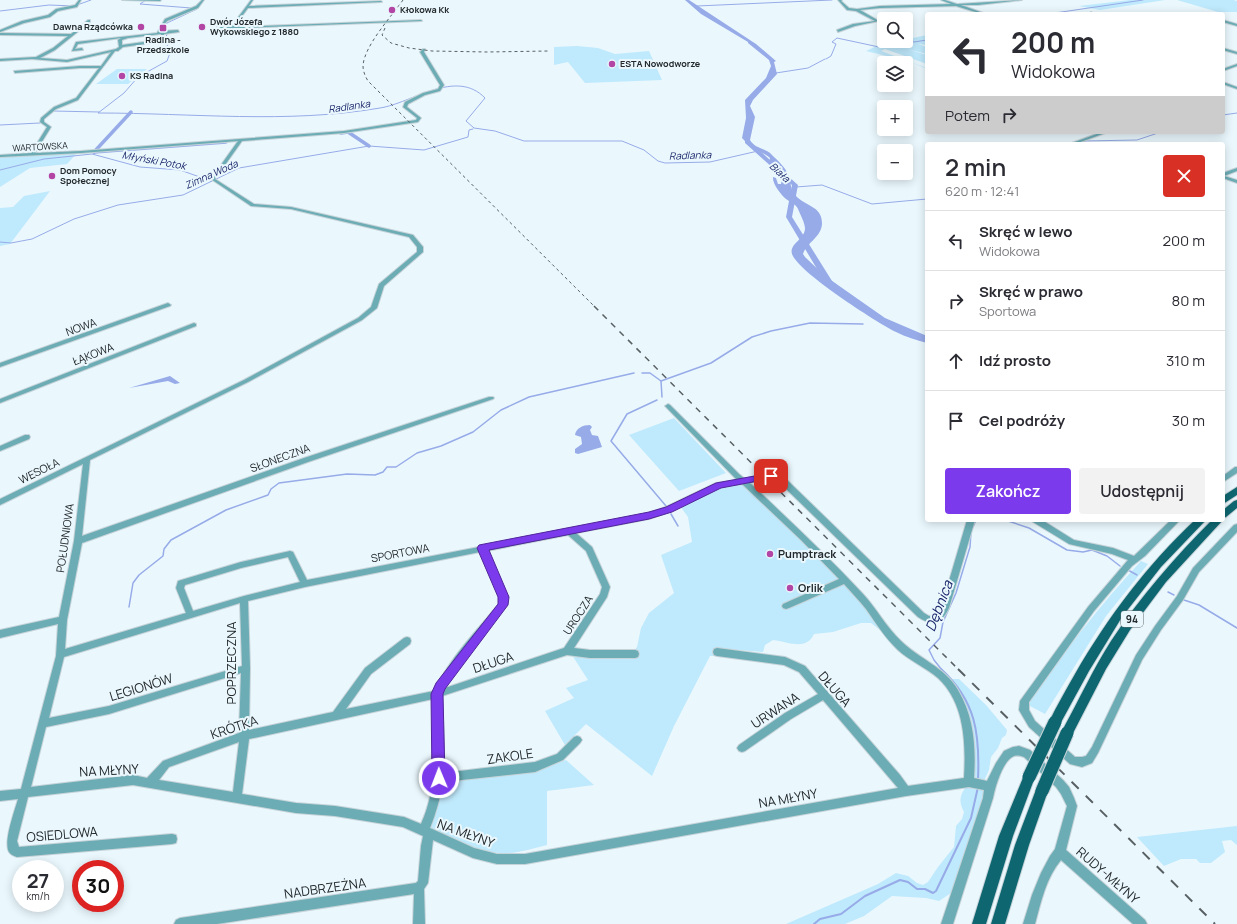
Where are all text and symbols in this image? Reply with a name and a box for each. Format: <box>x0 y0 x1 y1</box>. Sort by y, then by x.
place label: Kłokowa Kk <box>400 3 450 16</box>
marker: Kłokowa Kk <box>387 5 397 15</box>
map controls <box>877 12 913 180</box>
button: search <box>877 12 913 48</box>
place label: Dwór Józefa Wykowskiego z 1880 <box>210 15 299 38</box>
place label: Dawna Rządcówka <box>53 20 133 33</box>
marker: Dawna Rządcówka <box>136 22 146 32</box>
marker: Dwór Józefa Wykowskiego z 1880 <box>197 22 207 32</box>
marker: Radlna - Przedszkole <box>158 23 168 33</box>
text: 200 m <box>1011 23 1095 61</box>
icon: left <box>945 28 997 80</box>
place label: Radlna - Przedszkole <box>137 33 190 56</box>
button: layers <box>877 56 913 92</box>
place label: ESTA Nowodworze <box>620 57 701 70</box>
marker: ESTA Nowodworze <box>607 59 617 69</box>
text: Widokowa <box>1011 59 1095 83</box>
place label: KS Radlna <box>130 69 173 82</box>
marker: KS Radlna <box>117 71 127 81</box>
water label: Radlanka <box>327 96 371 116</box>
button: + <box>877 100 913 136</box>
icon: right <box>998 104 1020 126</box>
text: Potem <box>945 105 990 126</box>
street label: WARTOWSKA <box>12 139 68 154</box>
button: − <box>877 144 913 180</box>
water label: Radlanka <box>669 147 712 163</box>
water label: Młyński Potok <box>121 148 189 173</box>
text: 2 min <box>945 150 1006 183</box>
button: close <box>1163 155 1205 197</box>
water label: Zimna Woda <box>182 156 240 192</box>
water label: Biała <box>767 159 794 185</box>
place label: Dom Pomocy Społecznej <box>60 164 117 187</box>
marker: Dom Pomocy Społecznej <box>47 171 57 181</box>
text: 620 m · 12:41 <box>945 182 1019 200</box>
text: Skręć w lewo <box>979 221 1073 242</box>
icon: left <box>945 230 967 252</box>
text: 200 m <box>1162 230 1205 251</box>
text: Widokowa <box>979 242 1040 260</box>
text: Skręć w prawo <box>979 281 1083 302</box>
icon: right <box>945 290 967 312</box>
text: 80 m <box>1171 290 1205 311</box>
text: Sportowa <box>979 302 1036 320</box>
street label: NOWA <box>63 314 98 339</box>
street label: ŁĄKOWA <box>70 339 116 368</box>
icon: ahead <box>945 350 967 372</box>
text: Idź prosto <box>979 350 1051 371</box>
text: 310 m <box>1166 350 1205 371</box>
icon: arrive <box>945 410 967 432</box>
text: Cel podróży <box>979 410 1065 431</box>
text: 30 m <box>1172 410 1205 431</box>
street label: SŁONECZNA <box>248 440 312 475</box>
street label: WESOŁA <box>16 454 62 487</box>
pin <box>754 459 788 493</box>
icon: arrive <box>760 465 782 487</box>
button: Zakończ <box>945 468 1071 514</box>
button: Udostępnij <box>1079 468 1205 514</box>
street label: POŁUDNIOWA <box>52 502 77 573</box>
street label: SPORTOWA <box>370 540 430 566</box>
place label: Pumptrack <box>778 546 837 561</box>
marker: Pumptrack <box>765 549 775 559</box>
water label: Dębnica <box>920 577 957 634</box>
place label: Orlik <box>798 580 824 595</box>
marker: Orlik <box>785 583 795 593</box>
street label: UROCZA <box>559 592 596 637</box>
road number: 94 <box>1121 611 1143 627</box>
street label: POPRZECZNA <box>222 622 240 704</box>
street label: DŁUGA <box>470 647 516 677</box>
street label: DŁUGA <box>815 667 855 711</box>
street label: LEGIONÓW <box>107 669 175 705</box>
street label: URWANA <box>747 688 803 732</box>
street label: KRÓTKA <box>208 711 260 743</box>
street label: ZAKOLE <box>485 744 535 768</box>
position arrow <box>418 757 460 799</box>
street label: NA MŁYNY <box>79 759 140 781</box>
street label: NA MŁYNY <box>757 784 820 812</box>
street label: NA MŁYNY <box>435 814 498 852</box>
street label: OSIEDLOWA <box>26 822 98 846</box>
street label: RUDY-MŁYNY <box>1073 843 1144 908</box>
speed limit sign: 30 <box>72 860 124 912</box>
text: 27 <box>27 867 49 894</box>
street label: NADBRZEŻNA <box>283 873 367 903</box>
text: km/h <box>26 889 50 903</box>

